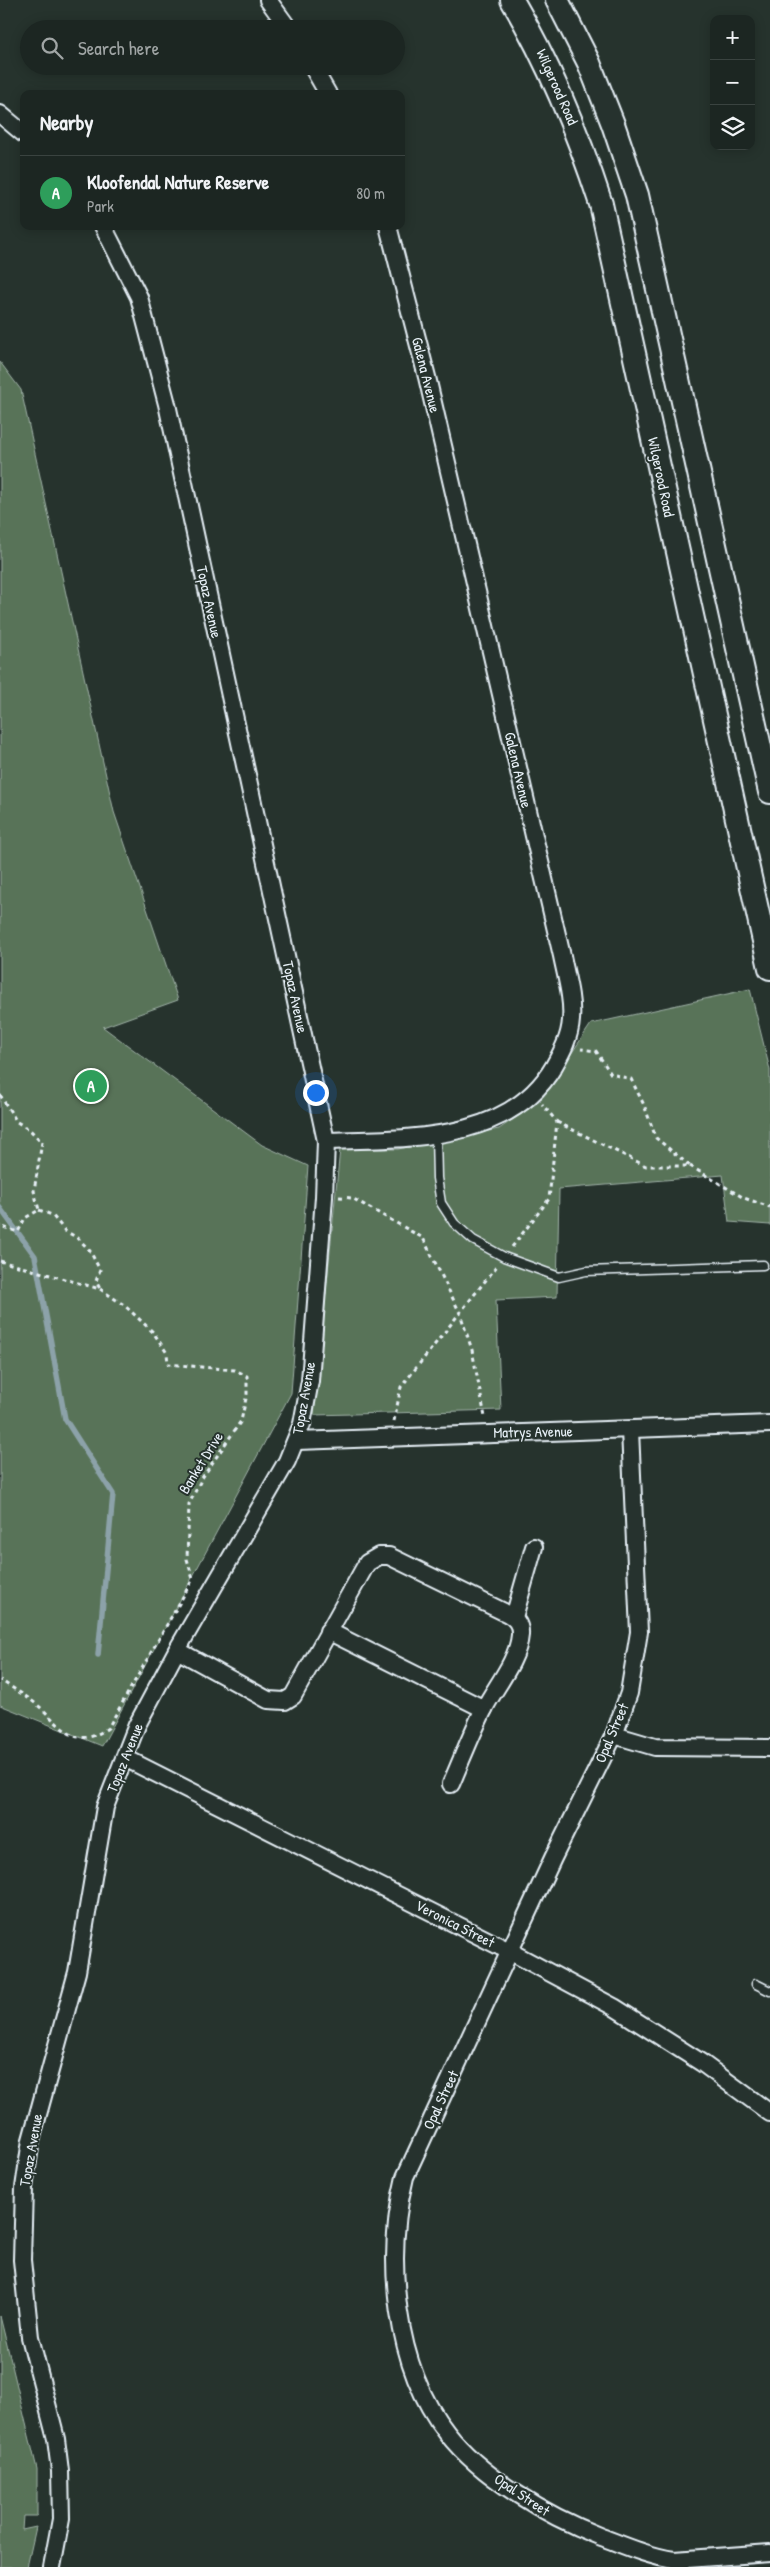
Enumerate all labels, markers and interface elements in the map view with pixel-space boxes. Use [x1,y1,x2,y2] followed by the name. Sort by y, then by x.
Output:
[710,15,755,150] map controls
[710,15,755,60] button: +
[20,20,405,75] search box
[38,34,66,62] icon: search
[78,35,159,61] text: Search here
[531,46,584,128] street label: Wilgerood Road
[710,60,755,105] button: −
[710,105,755,150] button: layers
[40,108,93,137] text: Nearby
[87,169,269,195] text: Kloofendal Nature Reserve
[52,182,60,204] text: A
[356,182,385,204] text: 80 m
[87,195,114,217] text: Park
[407,335,446,415] street label: Galena Avenue
[643,435,680,519] street label: Wilgerood Road
[192,564,227,640] street label: Topaz Avenue
[500,730,537,810] street label: Galena Avenue
[278,959,313,1035] street label: Topaz Avenue
[75,1067,107,1105] pin: A
[303,1080,329,1106] your location
[287,1360,320,1436] street label: Topaz Avenue
[493,1420,573,1443] street label: Matrys Avenue
[173,1428,228,1498] street label: Banket Drive
[590,1699,634,1766] street label: Opal Street
[101,1720,148,1796] street label: Topaz Avenue
[412,1895,499,1953] street label: Veronica Street
[418,2066,464,2133] street label: Opal Street
[14,2112,47,2188] street label: Topaz Avenue
[490,2468,555,2521] street label: Opal Street

